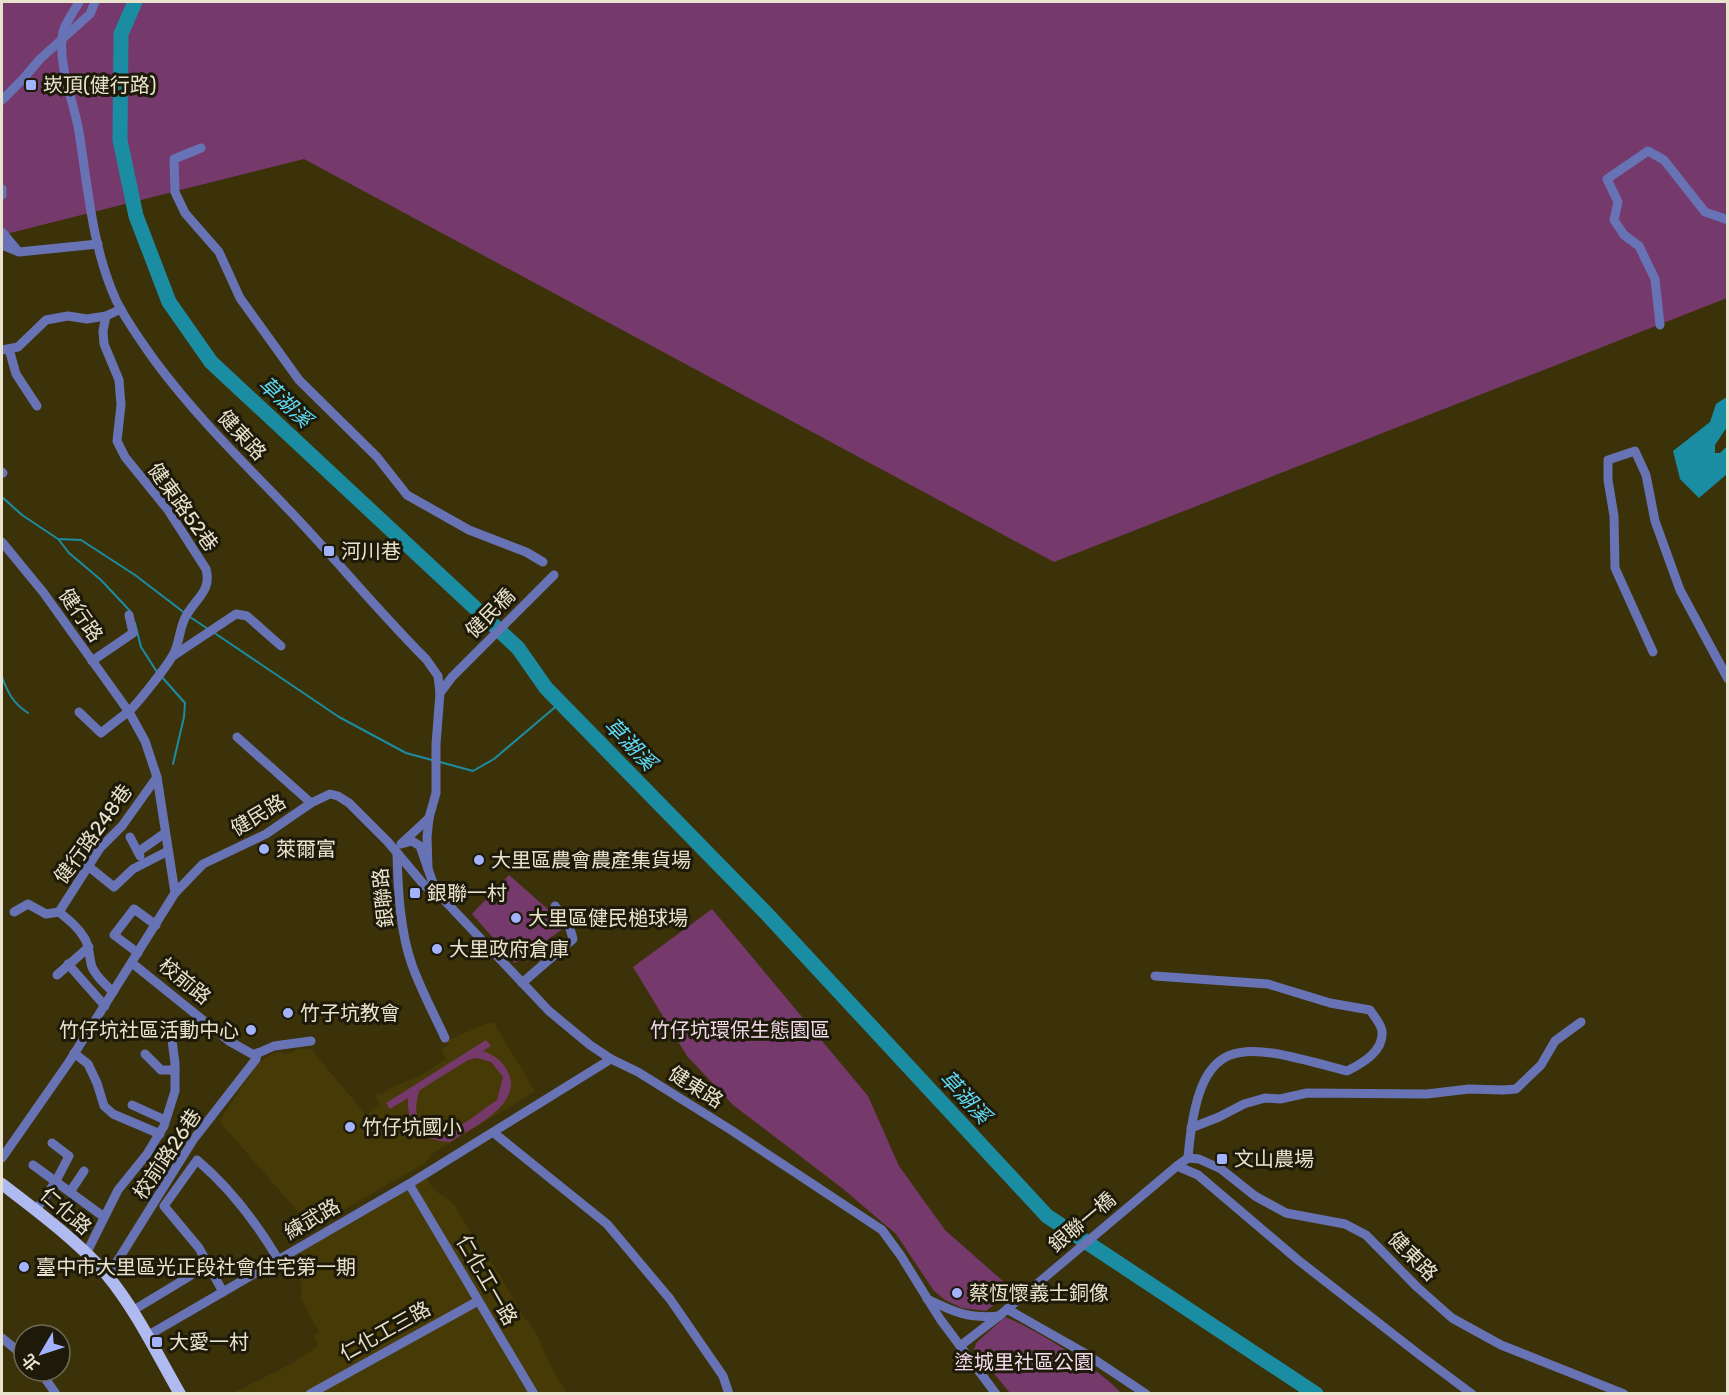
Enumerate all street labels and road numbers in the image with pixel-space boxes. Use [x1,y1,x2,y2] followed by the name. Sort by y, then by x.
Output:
[213,405,271,465] street label: 健東路
[143,458,223,556] street label: 健東路52巷
[460,583,520,643] street label: 健民橋
[54,584,108,646] street label: 健行路
[49,780,137,888] street label: 健行路248巷
[226,789,290,841] street label: 健民路
[368,867,398,929] street label: 銀聯路
[154,953,216,1009] street label: 校前路
[664,1061,728,1113] street label: 健東路
[128,1104,206,1204] street label: 校前路26巷
[35,1182,97,1240] street label: 仁化路
[1044,1187,1120,1257] street label: 銀聯一橋
[280,1194,344,1244] street label: 練武路
[1383,1226,1443,1286] street label: 健東路
[452,1231,522,1329] street label: 仁化工一路
[335,1296,435,1366] street label: 仁化工三路

